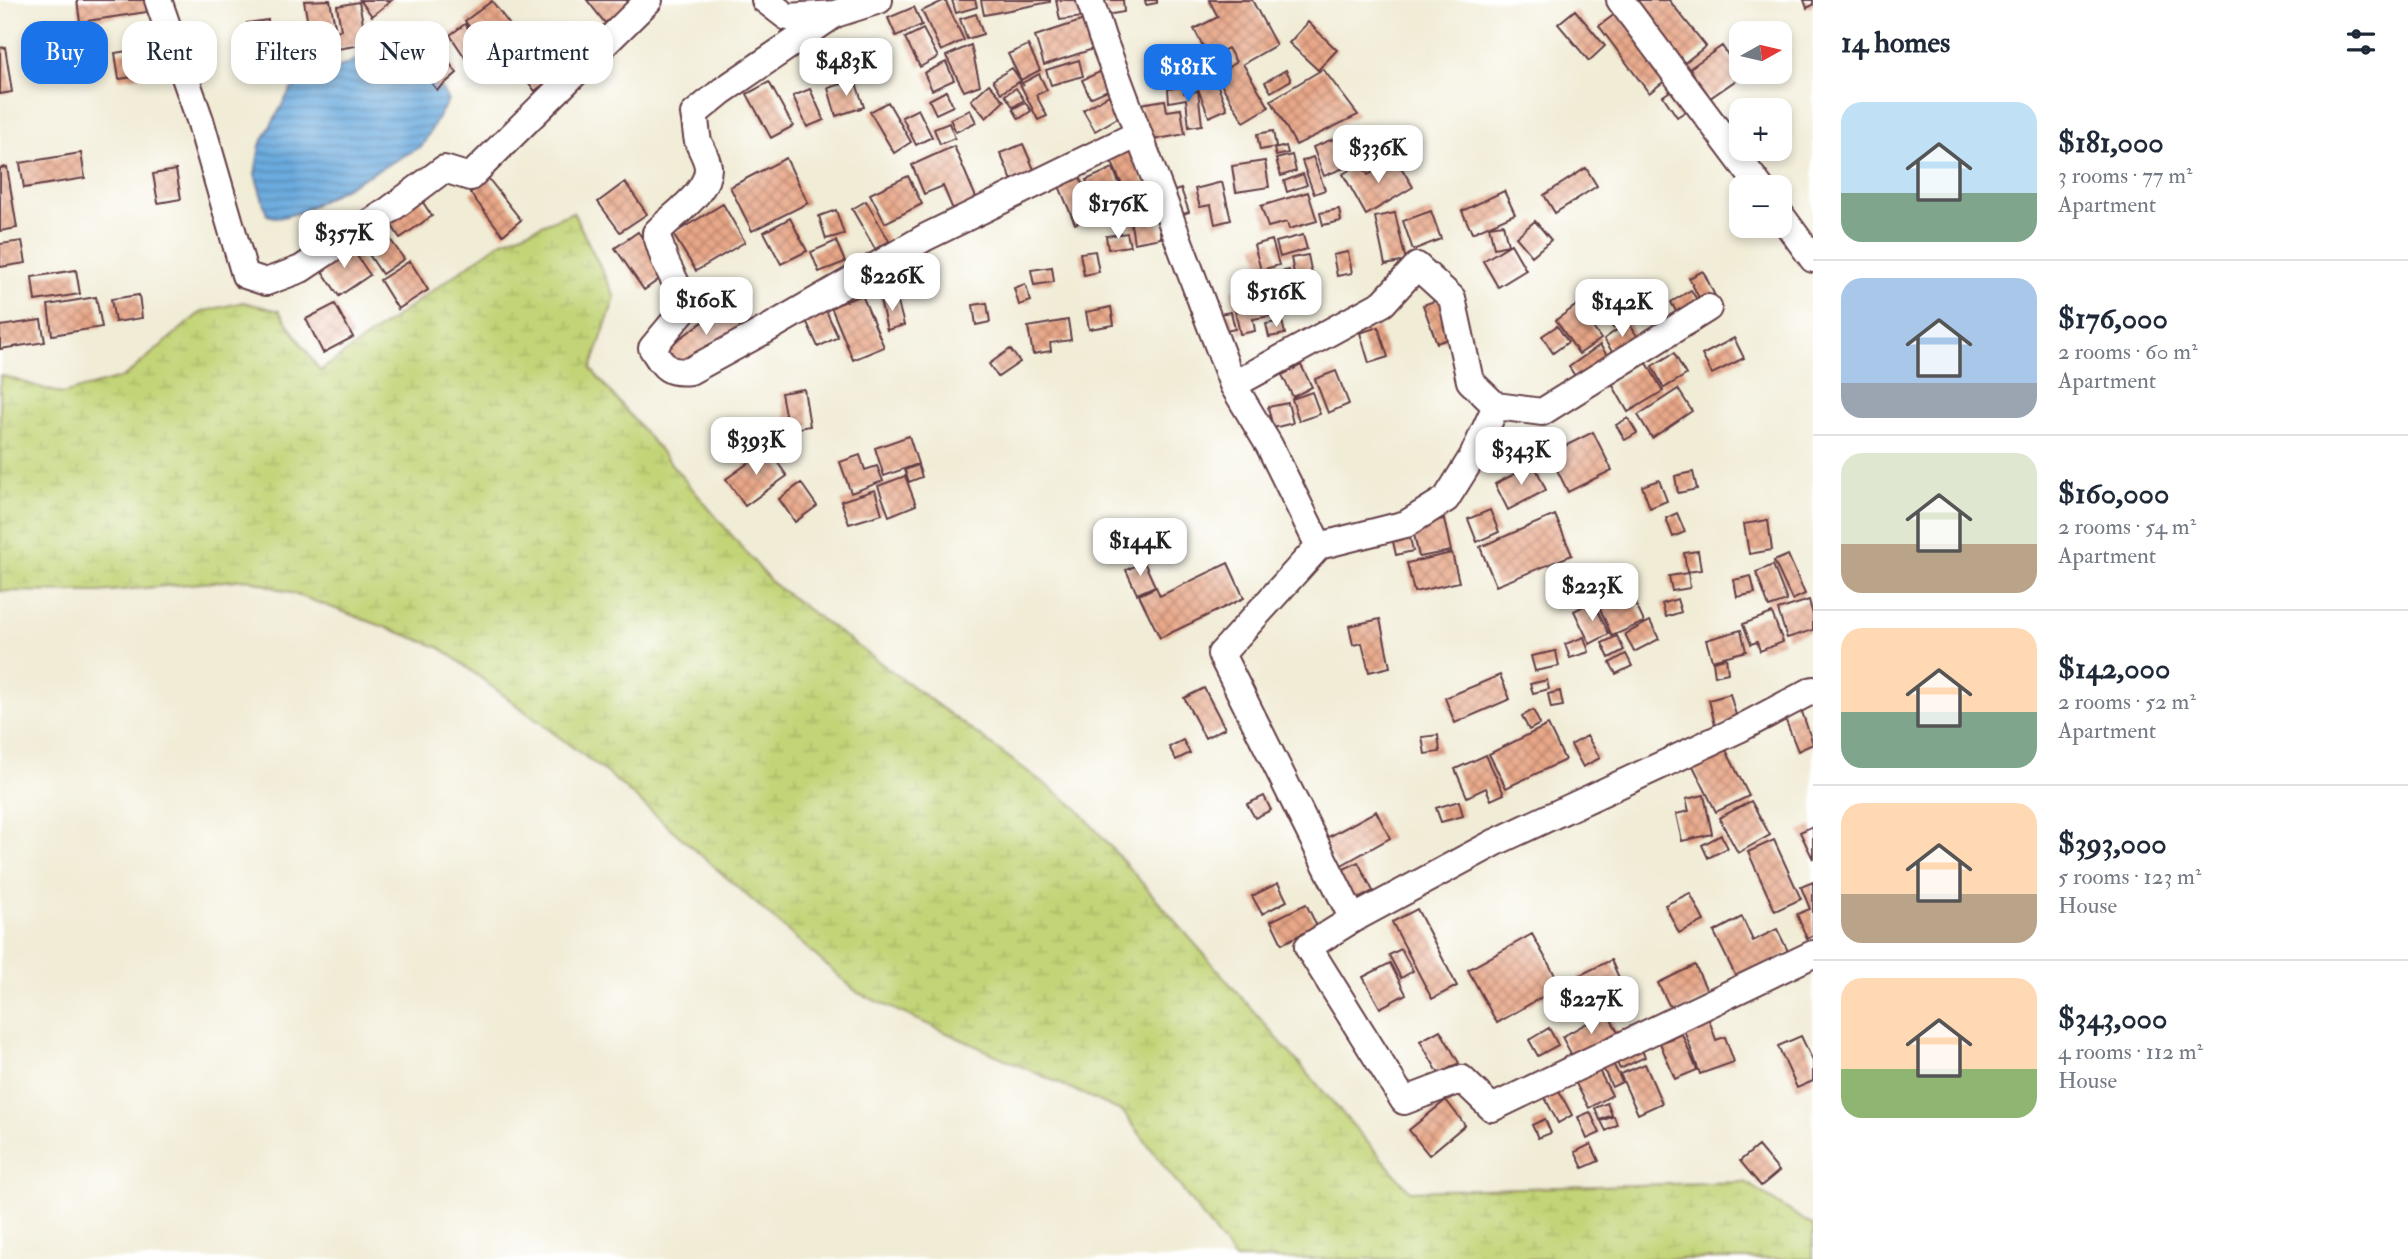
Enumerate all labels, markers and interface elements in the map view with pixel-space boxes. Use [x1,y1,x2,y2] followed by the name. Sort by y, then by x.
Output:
[21,21,108,84] chip: Buy
[122,21,217,84] chip: Rent
[231,21,341,84] chip: Filters
[355,21,449,84] chip: New
[463,21,613,84] chip: Apartment
[1729,21,1792,84] north arrow
[1729,21,1792,238] map controls
[2342,23,2380,61] icon: filters
[1841,24,1950,61] text: 14 homes
[797,38,895,98] pin: $483K
[1139,44,1237,104] pin: $181K
[815,46,877,75] text: $483K
[1160,52,1216,81] text: $181K
[1729,98,1792,161] button: +
[2058,124,2164,161] text: $181,000
[1329,125,1427,185] pin: $336K
[1897,130,1981,214] icon: home
[1349,133,1407,162] text: $336K
[2058,161,2193,190] text: 3 rooms · 77 m²
[1729,175,1792,238] button: −
[1069,182,1167,241] pin: $176K
[1088,189,1148,218] text: $176K
[2058,190,2156,219] text: Apartment
[295,210,393,270] pin: $357K
[315,218,373,247] text: $357K
[843,254,941,313] pin: $226K
[860,261,924,290] text: $226K
[1227,270,1325,329] pin: $516K
[1247,277,1305,306] text: $516K
[657,278,755,337] pin: $160K
[1573,280,1671,339] pin: $142K
[676,285,736,314] text: $160K
[1591,287,1653,316] text: $142K
[2058,300,2168,337] text: $176,000
[1897,306,1981,390] icon: home
[2058,337,2198,366] text: 2 rooms · 60 m²
[2058,366,2156,395] text: Apartment
[707,418,805,477] pin: $393K
[727,425,785,454] text: $393K
[1472,428,1570,487] pin: $343K
[1491,435,1551,464] text: $343K
[2058,475,2169,512] text: $160,000
[1897,481,1981,565] icon: home
[2058,512,2196,541] text: 2 rooms · 54 m²
[1091,518,1189,578] pin: $144K
[1109,526,1171,555] text: $144K
[2058,541,2156,570] text: Apartment
[1543,564,1641,623] pin: $223K
[1561,571,1623,600] text: $223K
[2058,650,2170,687] text: $142,000
[1897,656,1981,740] icon: home
[2058,687,2196,716] text: 2 rooms · 52 m²
[2058,716,2156,745] text: Apartment
[2058,825,2167,862] text: $393,000
[1897,831,1981,915] icon: home
[2058,862,2201,891] text: 5 rooms · 123 m²
[2058,891,2117,920] text: House
[1542,976,1640,1036] pin: $227K
[1560,984,1622,1013] text: $227K
[2058,1000,2167,1037] text: $343,000
[1897,1006,1981,1090] icon: home
[2058,1037,2203,1066] text: 4 rooms · 112 m²
[2058,1066,2117,1095] text: House

